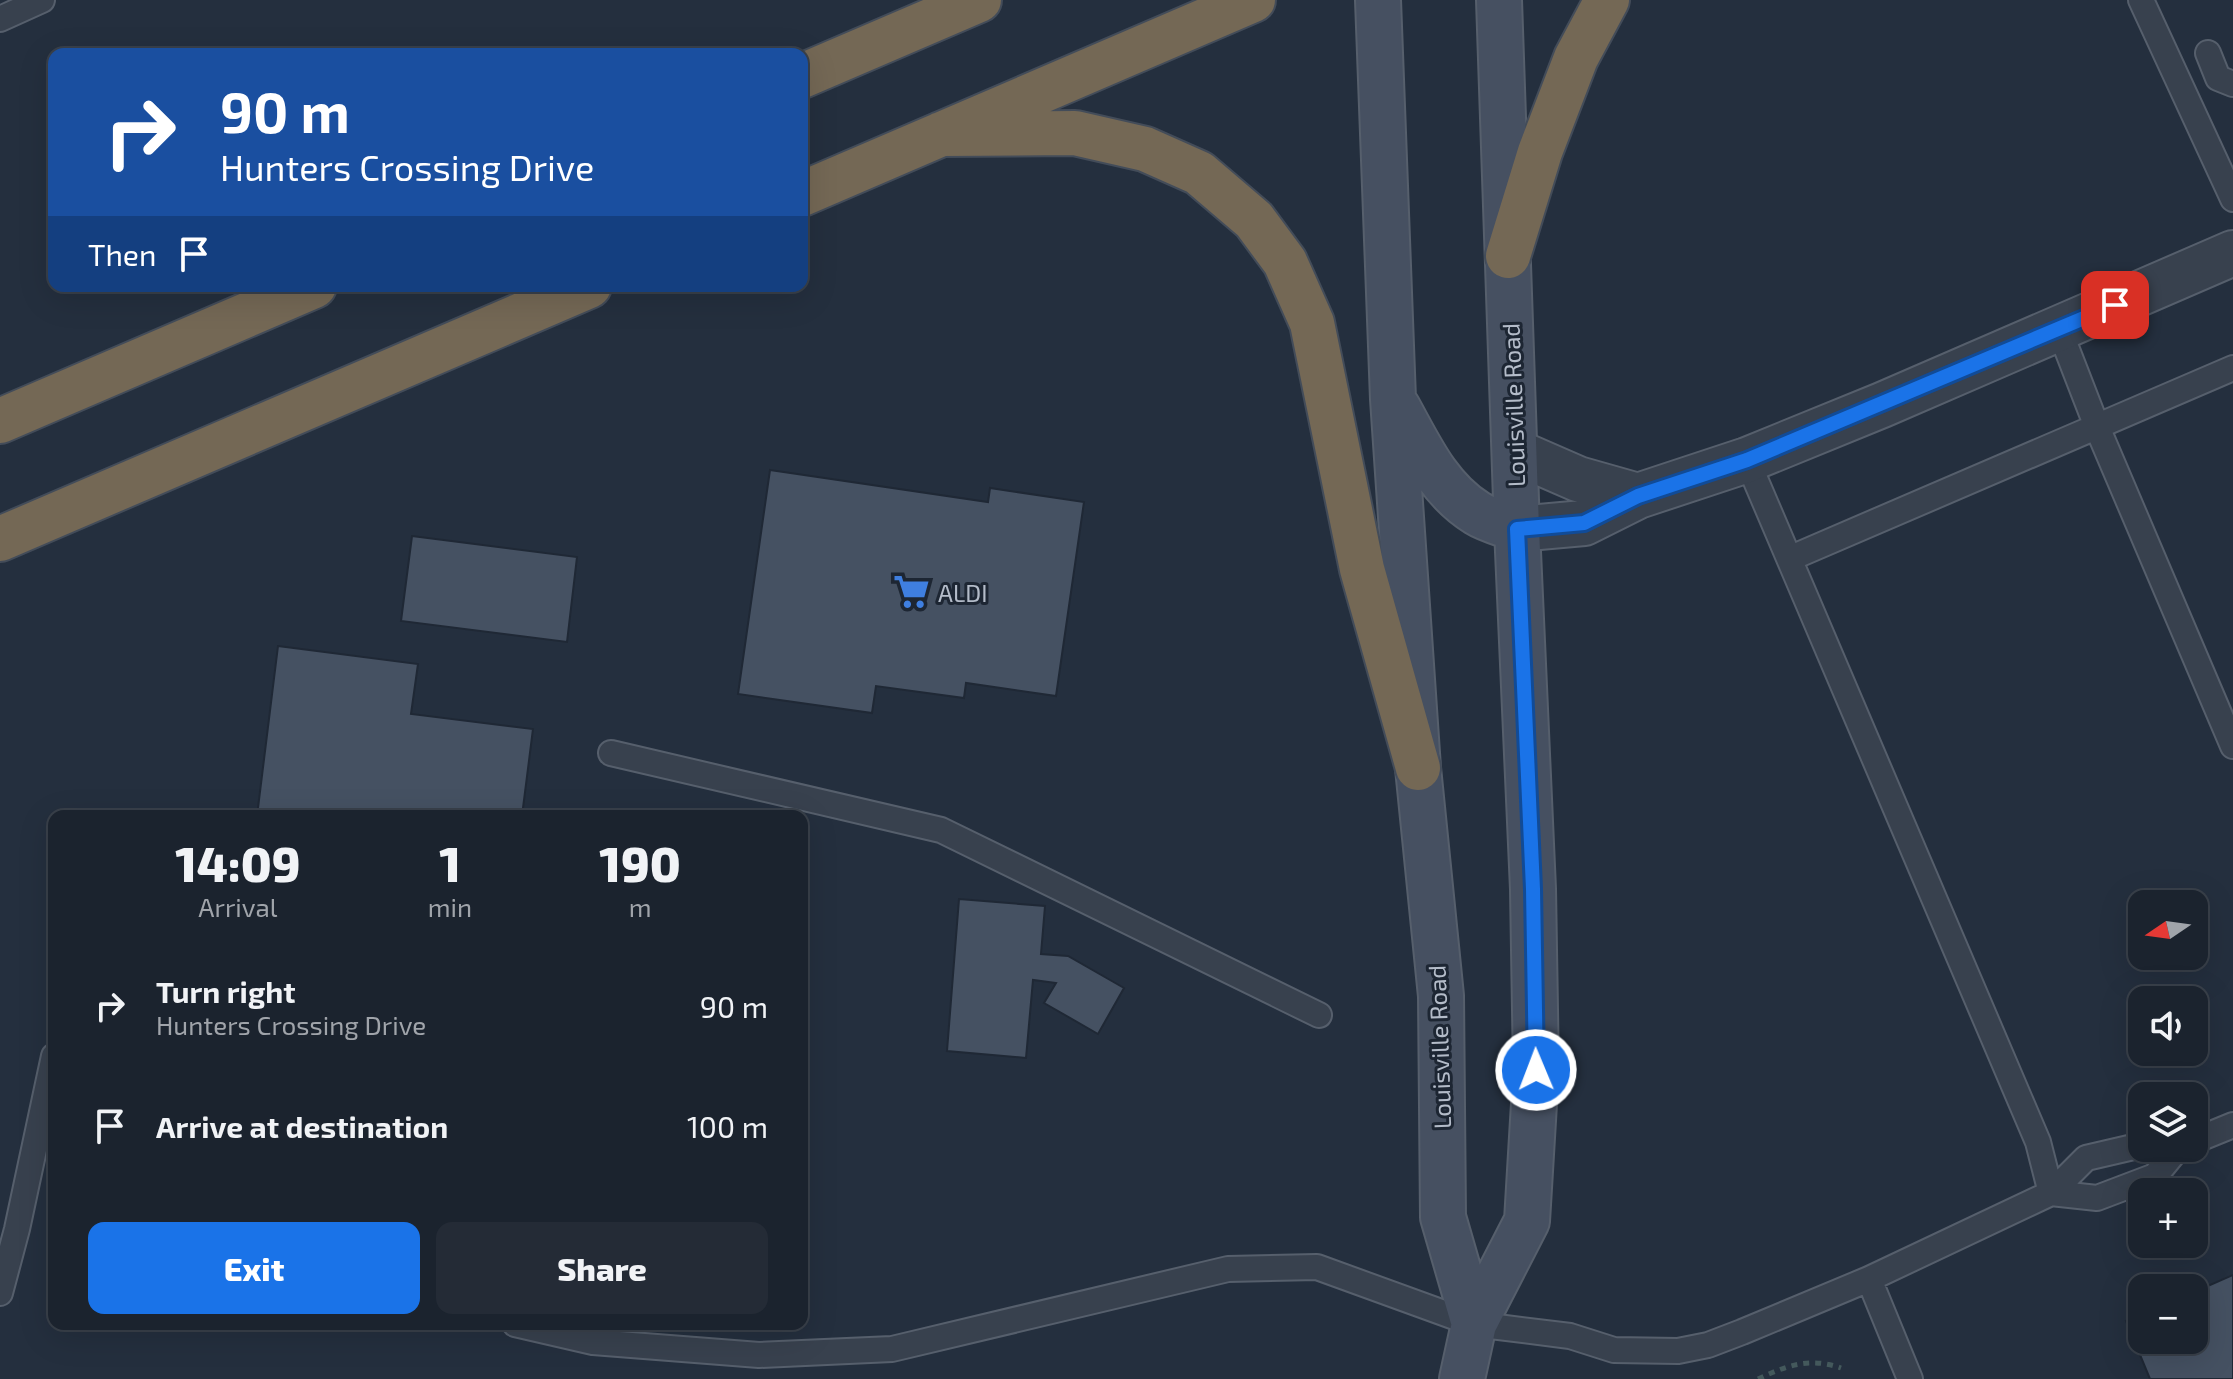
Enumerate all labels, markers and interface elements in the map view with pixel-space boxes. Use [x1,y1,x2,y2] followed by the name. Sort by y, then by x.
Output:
[220,77,350,144] text: 90 m
[88,80,192,184] icon: right
[220,145,594,188] text: Hunters Crossing Drive
[172,232,216,276] icon: arrive
[88,236,156,272] text: Then
[2081,271,2149,339] pin
[2093,283,2137,327] icon: arrive
[1496,322,1530,488] street label: Louisville Road
[893,573,931,611] supermarket icon: ALDI
[938,578,988,607] place label: ALDI
[175,834,301,892] text: 14:09
[439,834,461,892] text: 1
[599,834,681,892] text: 190
[2128,890,2208,970] north arrow
[2128,890,2208,1354] map controls
[198,891,277,922] text: Arrival
[428,891,472,922] text: min
[629,891,651,922] text: m
[1422,964,1456,1130] street label: Louisville Road
[156,973,296,1009] text: Turn right
[88,984,132,1028] icon: right
[2128,986,2208,1066] button: sound
[700,988,768,1024] text: 90 m
[156,1009,426,1040] text: Hunters Crossing Drive
[1494,1028,1578,1112] position arrow
[2128,1082,2208,1162] button: layers
[88,1104,132,1148] icon: arrive
[156,1108,448,1144] text: Arrive at destination
[687,1108,768,1144] text: 100 m
[2128,1178,2208,1258] button: +
[88,1222,420,1314] button: Exit
[436,1222,768,1314] button: Share
[2128,1274,2208,1354] button: −

